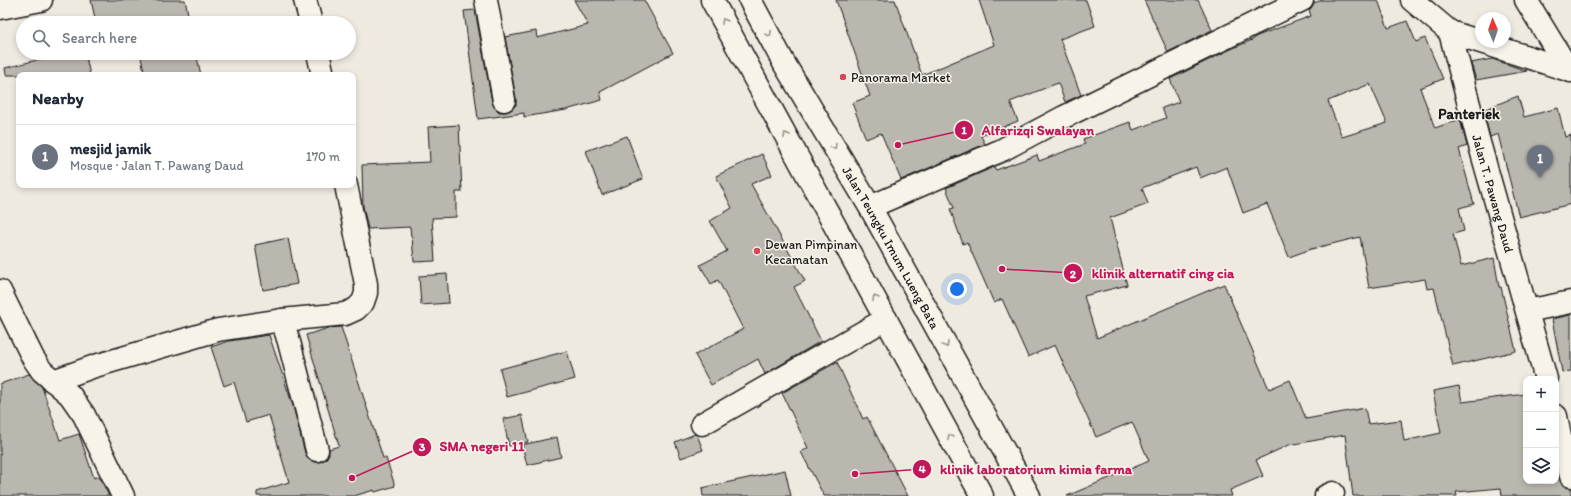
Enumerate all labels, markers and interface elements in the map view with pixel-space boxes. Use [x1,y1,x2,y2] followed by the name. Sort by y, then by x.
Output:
[1475,12,1511,48] north arrow
[16,16,356,60] search box
[721,18,728,25] one-way arrow
[30,27,52,49] icon: search
[62,29,137,47] text: Search here
[764,30,772,37] one-way arrow
[851,70,951,85] place label: Panorama Market
[838,72,848,82] marker: Panorama Market
[32,88,84,108] text: Nearby
[1438,105,1500,123] district label: Panteriek
[954,117,1102,143] callout: Alfarizqi Swalayan
[981,122,1094,139] text: Alfarizqi Swalayan
[961,123,967,137] text: 1
[783,132,790,139] one-way arrow
[1470,133,1517,254] street label: Jalan T. Pawang Daud
[70,140,151,158] text: mesjid jamik
[830,143,837,150] one-way arrow
[1527,145,1553,178] pin: 1
[42,149,48,164] text: 1
[306,149,340,164] text: 170 m
[70,158,244,173] text: Mosque · Jalan T. Pawang Daud
[840,163,943,332] street label: Jalan Teungku Imum Lueng Bata
[765,237,858,267] place label: Dewan Pimpinan Kecamatan
[752,246,762,256] marker: Dewan Pimpinan Kecamatan
[1063,260,1242,286] callout: klinik alternatif cing cia
[1092,265,1235,282] text: klinik alternatif cing cia
[1070,267,1077,281] text: 2
[947,279,967,299] your location
[872,295,880,302] one-way arrow
[942,341,949,348] one-way arrow
[1523,376,1559,484] map controls
[1523,376,1559,412] button: +
[1523,412,1559,448] button: −
[412,434,533,460] callout: SMA negeri 11
[948,434,955,441] one-way arrow
[440,438,525,455] text: SMA negeri 11
[419,440,426,454] text: 3
[1523,448,1559,484] button: layers
[912,456,1139,482] callout: klinik laboratorium kimia farma
[940,461,1133,478] text: klinik laboratorium kimia farma
[918,462,926,476] text: 4

